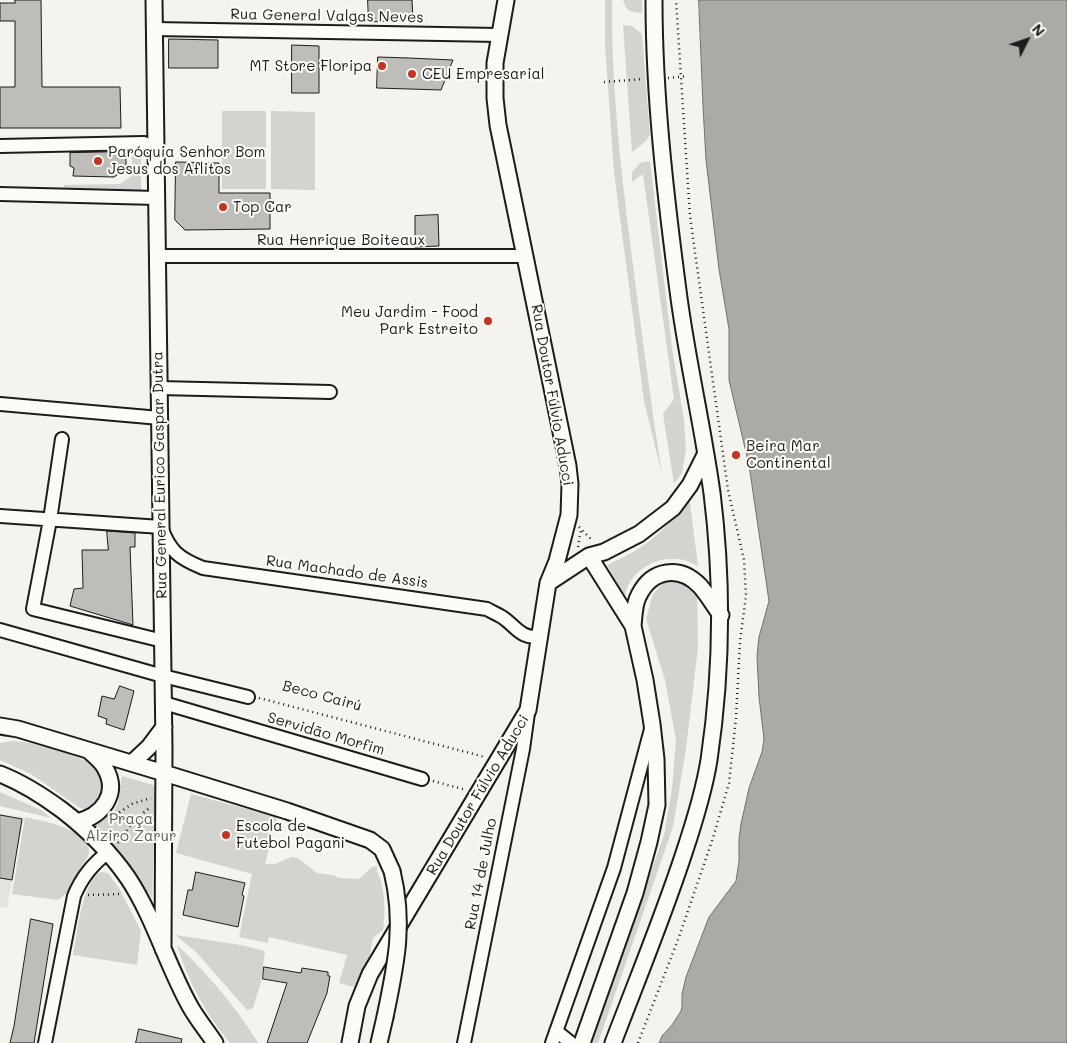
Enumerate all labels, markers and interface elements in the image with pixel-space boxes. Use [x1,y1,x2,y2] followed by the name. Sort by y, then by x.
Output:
[230,5,424,27] street label: Rua General Valgas Neves
[1002,15,1052,65] north arrow
[1028,20,1049,40] text: N
[250,57,372,75] place label: MT Store Floripa
[376,60,388,72] marker: MT Store Floripa
[422,65,545,83] place label: CEU Empresarial
[406,68,418,80] marker: CEU Empresarial
[108,143,265,178] place label: Paróquia Senhor Bom Jesus dos Aflitos
[92,155,104,167] marker: Paróquia Senhor Bom Jesus dos Aflitos
[233,198,292,216] place label: Top Car
[217,201,229,213] marker: Top Car
[257,231,425,249] street label: Rua Henrique Boiteaux
[341,303,478,338] place label: Meu Jardim - Food Park Estreito
[527,303,577,487] street label: Rua Doutor Fúlvio Aducci
[482,315,494,327] marker: Meu Jardim - Food Park Estreito
[149,351,171,599] street label: Rua General Eurico Gaspar Dutra
[746,437,831,472] place label: Beira Mar Continental
[730,449,742,461] marker: Beira Mar Continental
[265,552,429,592] street label: Rua Machado de Assis
[280,677,364,715] street label: Beco Cairú
[265,709,387,759] street label: Servidão Morfim
[423,711,533,879] street label: Rua Doutor Fúlvio Aducci
[85,810,177,845] park label: Praça Alziro Zarur
[236,817,345,852] place label: Escola de Futebol Pagani
[461,817,501,931] street label: Rua 14 de Julho
[220,829,232,841] marker: Escola de Futebol Pagani

